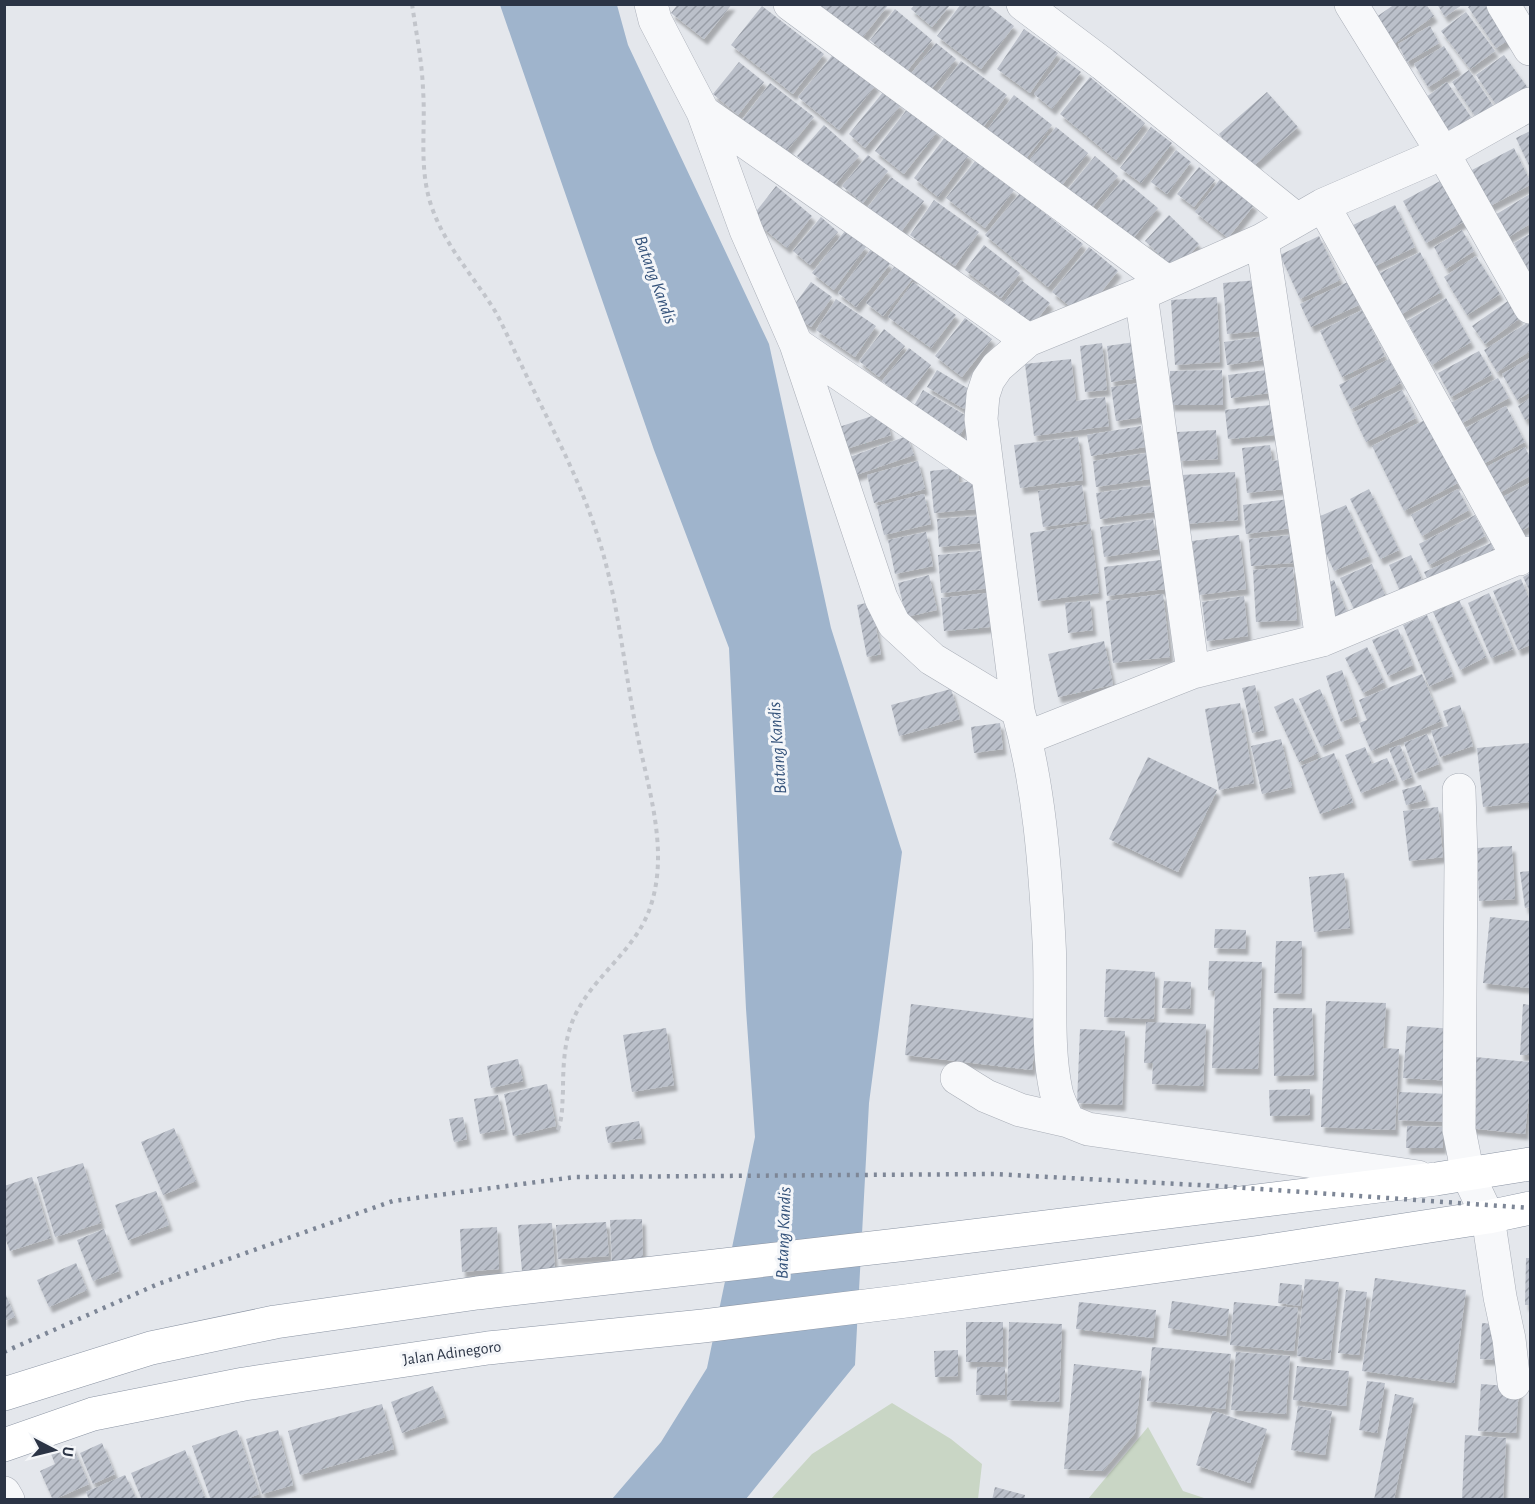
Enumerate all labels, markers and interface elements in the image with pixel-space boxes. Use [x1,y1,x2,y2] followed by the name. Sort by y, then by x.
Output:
[631,234,679,327] water label: Batang Kandis
[766,701,790,795] water label: Batang Kandis
[773,1186,795,1279] water label: Batang Kandis
[402,1338,502,1368] street label: Jalan Adinegoro
[24,1420,84,1480] north arrow
[59,1446,76,1458] text: U

